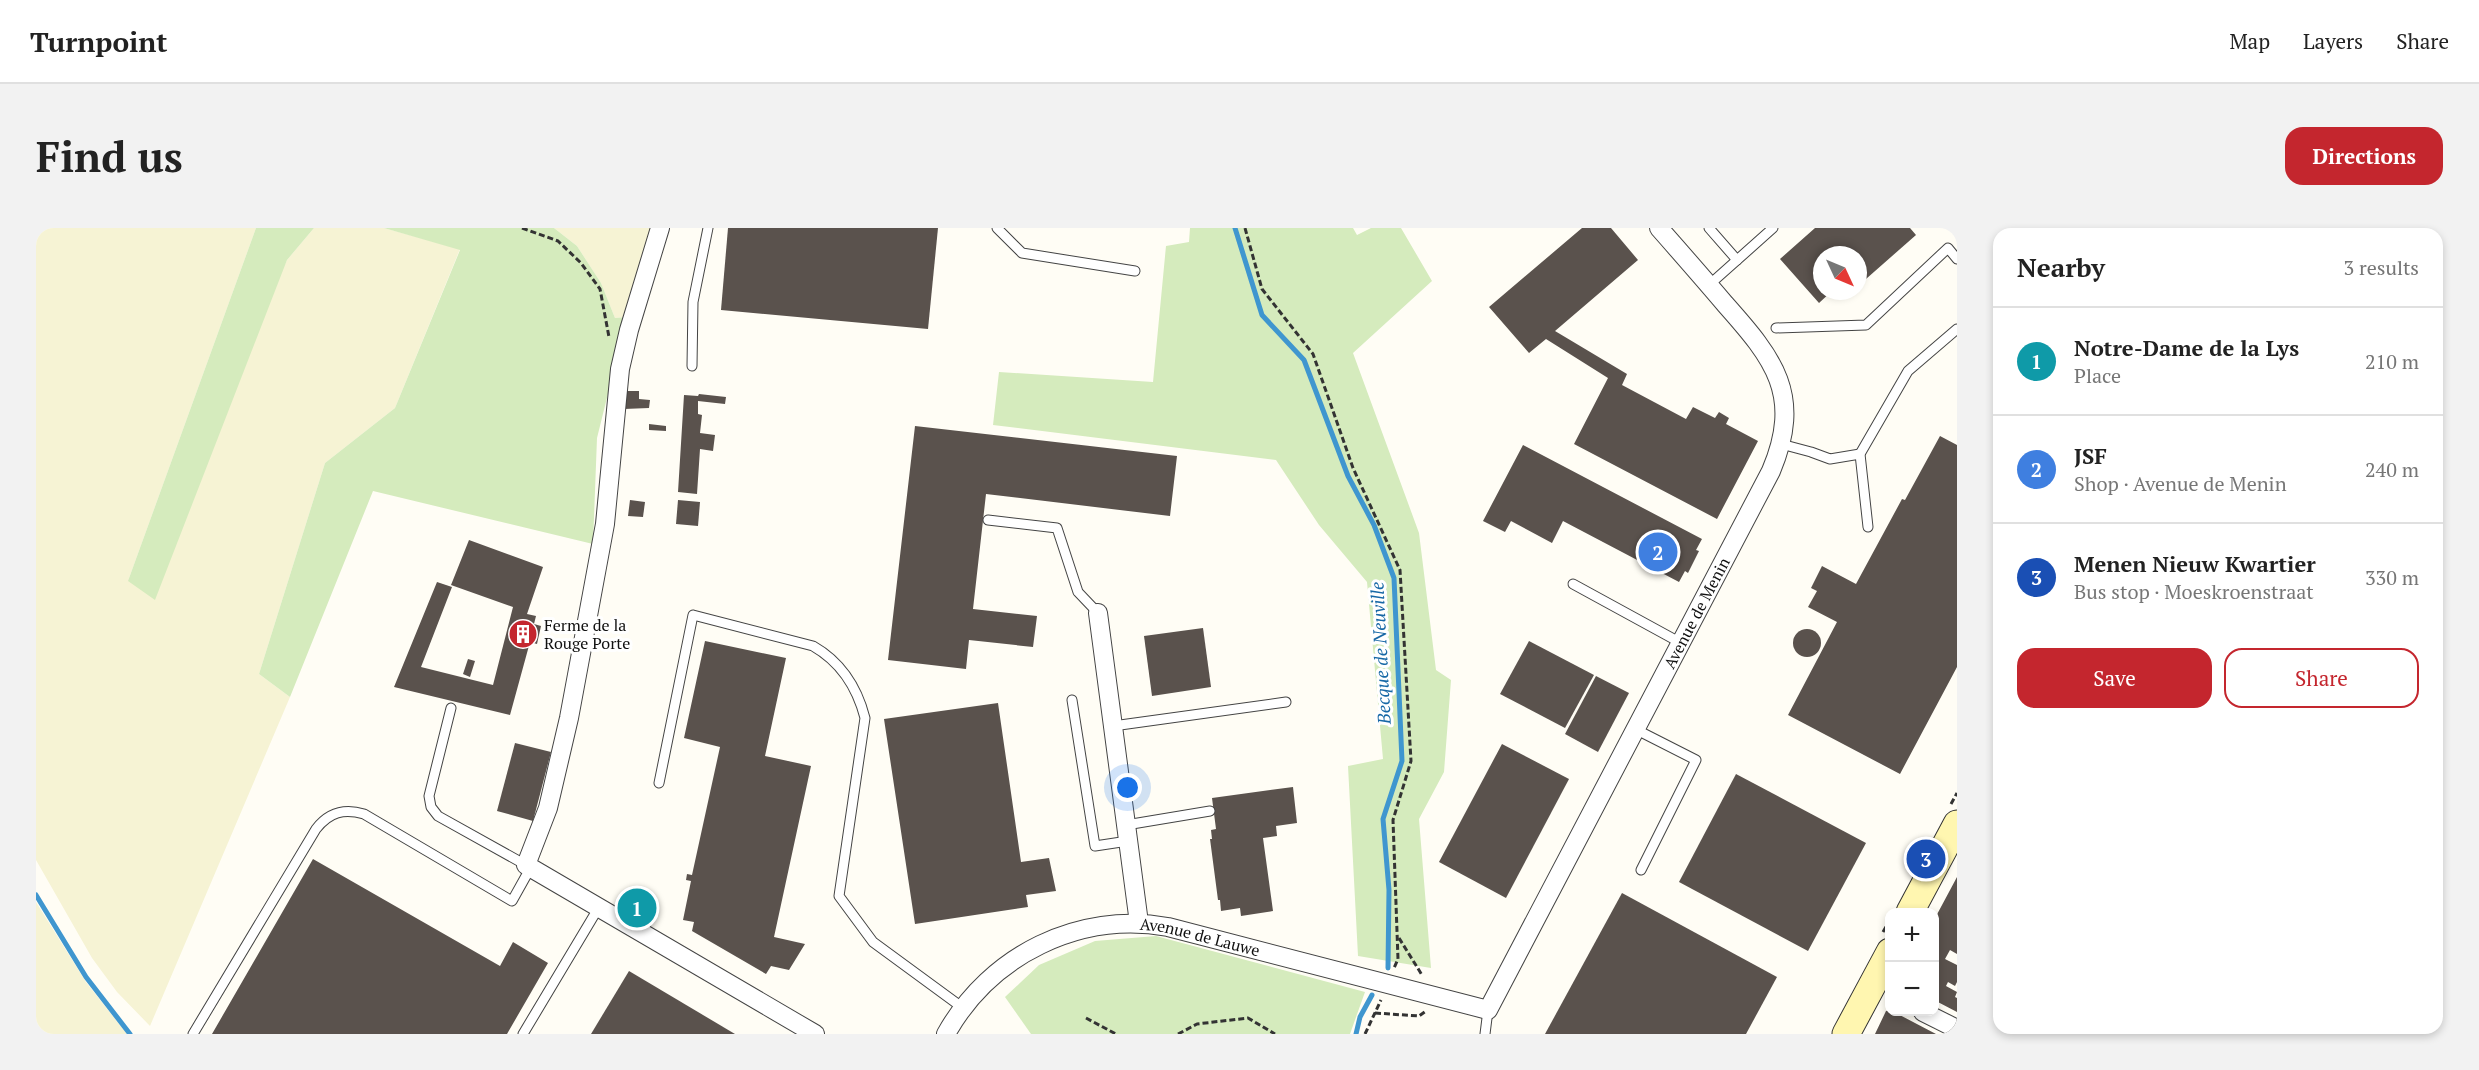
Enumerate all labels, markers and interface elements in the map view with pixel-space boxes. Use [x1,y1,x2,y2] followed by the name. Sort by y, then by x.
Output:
[30,23,168,60] text: Turnpoint
[2229,27,2270,55] text: Map
[2303,27,2363,55] text: Layers
[2396,27,2449,55] text: Share
[2285,127,2443,185] button: Directions
[36,128,183,184] text: Find us
[1813,246,1867,300] north arrow
[2017,250,2105,284] text: Nearby
[2344,254,2419,281] text: 3 results
[2074,333,2299,362] text: Notre-Dame de la Lys
[2031,348,2042,375] text: 1
[2365,348,2419,375] text: 210 m
[2074,362,2121,389] text: Place
[2074,441,2107,470] text: JSF
[2031,456,2042,483] text: 2
[2365,456,2419,483] text: 240 m
[2074,470,2287,497] text: Shop · Avenue de Menin
[1638,530,1678,574] pin: 2
[2074,549,2316,578] text: Menen Nieuw Kwartier
[1658,553,1735,672] street label: Avenue de Menin
[2031,564,2042,591] text: 3
[2365,564,2419,591] text: 330 m
[2074,578,2314,605] text: Bus stop · Moeskroenstraat
[1364,581,1396,726] water label: Becque de Neuville
[544,614,630,654] place label: Ferme de la Rouge Porte
[507,618,539,650] building icon: Ferme de la Rouge Porte
[2017,648,2212,708] button: Save
[2224,648,2419,708] button: Share
[1113,773,1142,802] your location
[1906,836,1946,882] pin: 3
[618,886,656,930] pin: 1
[1885,908,1939,1016] map controls
[1885,908,1939,962] button: +
[1139,913,1262,961] street label: Avenue de Lauwe
[1885,962,1939,1016] button: −

